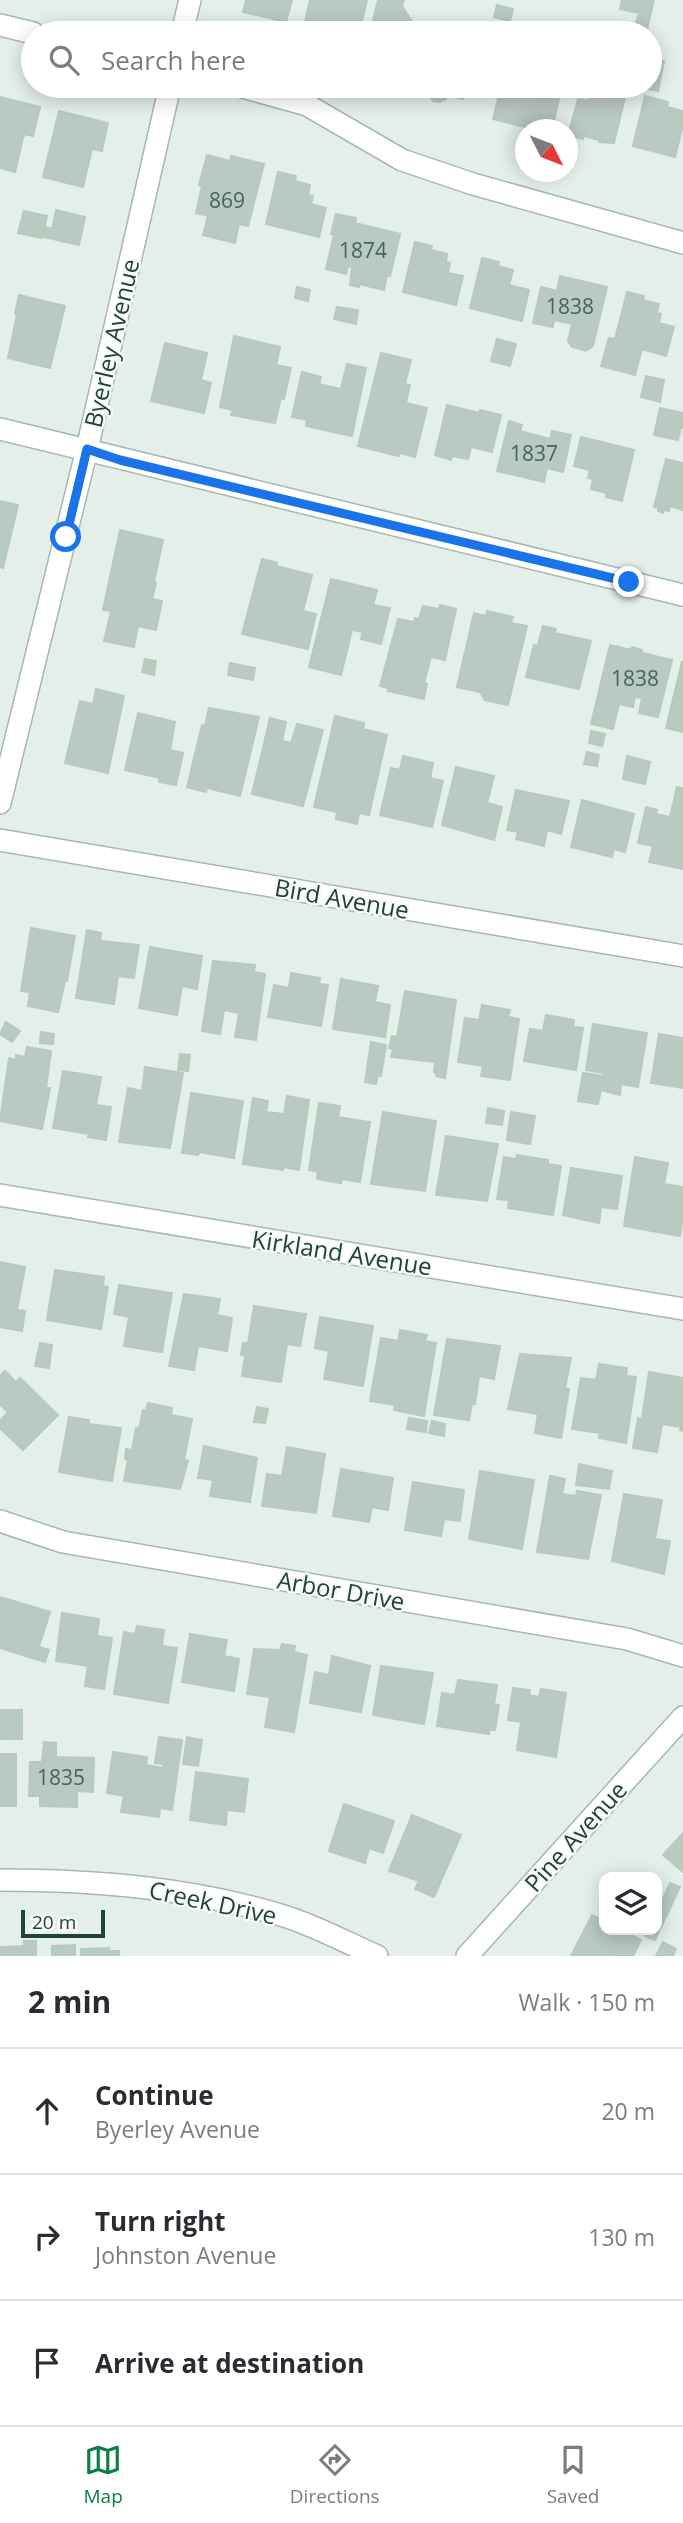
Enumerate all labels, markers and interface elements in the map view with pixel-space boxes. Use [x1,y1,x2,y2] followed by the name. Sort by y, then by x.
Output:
[21,21,662,98] search box
[45,41,83,79] icon: search
[101,42,246,78] text: Search here
[515,119,578,182] north arrow
[209,186,245,214] house number: 869
[339,236,387,264] house number: 1874
[76,255,146,431] street label: Byerley Avenue
[546,292,594,320] house number: 1838
[510,439,558,467] house number: 1837
[50,521,81,552] route start
[613,566,644,597] route end
[611,664,659,692] house number: 1838
[272,870,412,926] street label: Bird Avenue
[250,1221,434,1283] street label: Kirkland Avenue
[275,1563,407,1617] street label: Arbor Drive
[37,1763,85,1791] house number: 1835
[516,1774,634,1898] street label: Pine Avenue
[146,1872,280,1932] street label: Creek Drive
[599,1872,662,1935] map controls
[599,1872,662,1935] button: layers
[21,1907,105,1939] scale bar
[32,1909,76,1935] text: 20 m
[28,1981,111,2022] text: 2 min
[518,1986,655,2018] text: Walk · 150 m
[95,2077,214,2113] text: Continue
[28,2092,66,2130] icon: ahead
[601,2095,655,2127] text: 20 m
[95,2113,260,2145] text: Byerley Avenue
[95,2203,226,2239] text: Turn right
[28,2218,66,2256] icon: right
[588,2221,655,2253] text: 130 m
[95,2239,276,2271] text: Johnston Avenue
[28,2344,66,2382] icon: arrive
[95,2345,364,2381] text: Arrive at destination
[84,2441,123,2509] tab: Map
[290,2441,380,2509] tab: Directions
[547,2441,599,2509] tab: Saved

